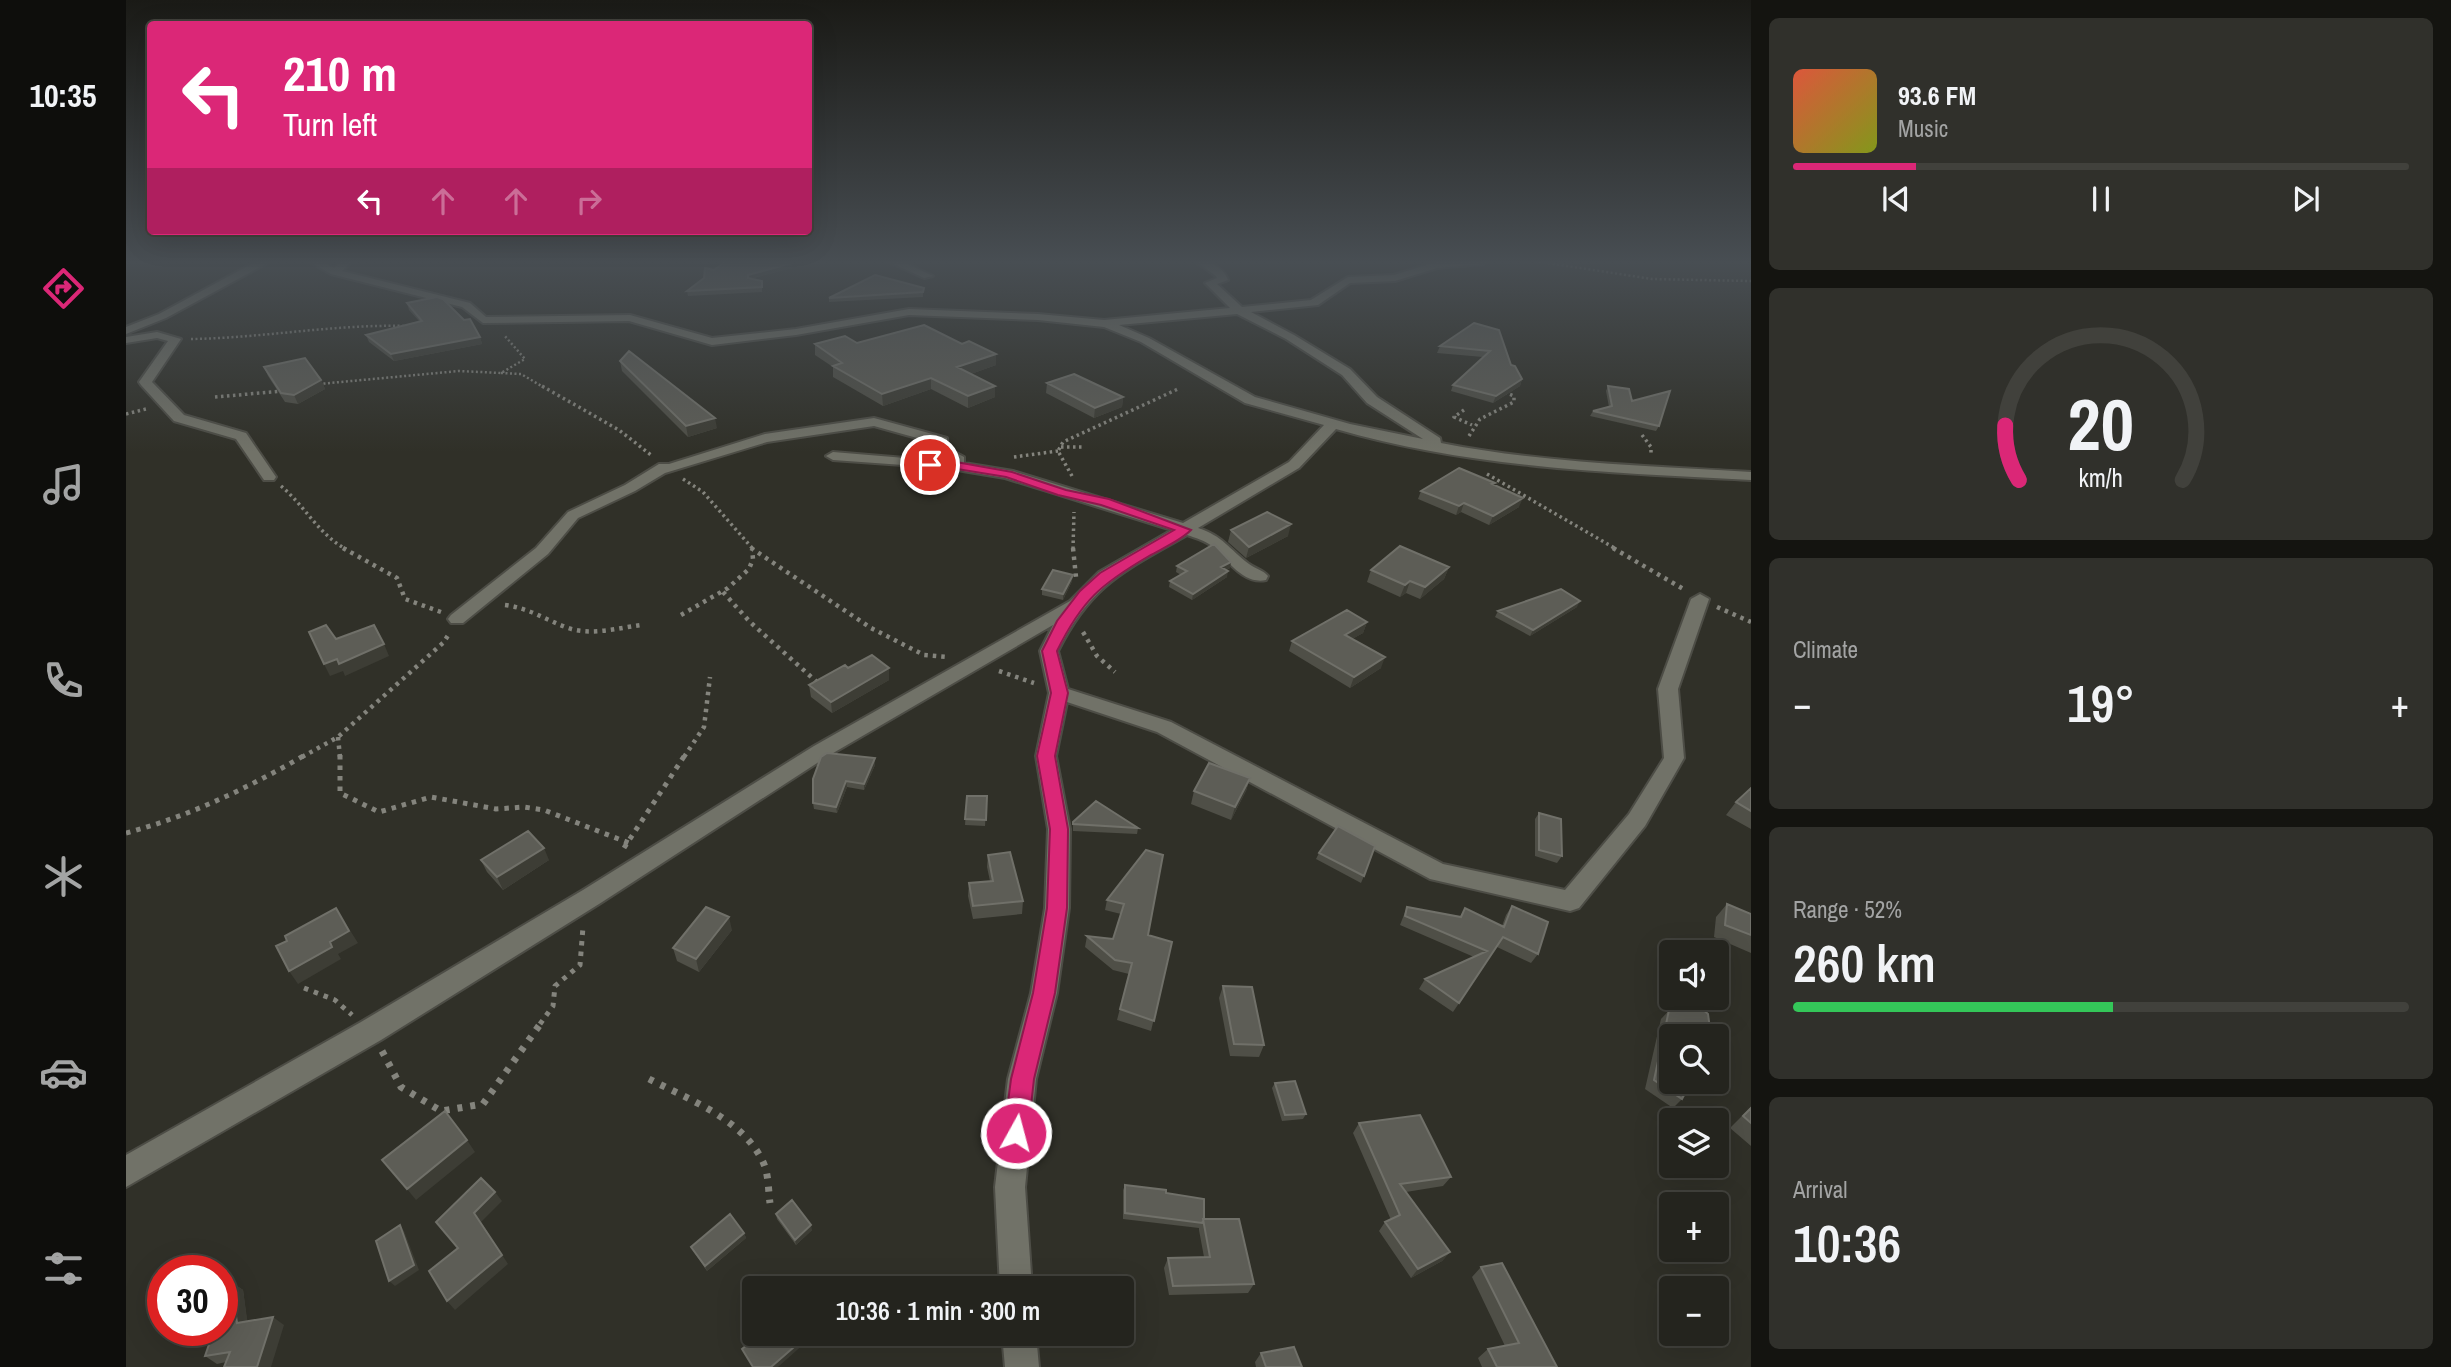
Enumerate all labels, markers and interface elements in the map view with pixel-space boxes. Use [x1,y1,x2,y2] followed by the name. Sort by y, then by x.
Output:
[283,40,397,106] text: 210 m
[168,49,259,140] icon: left
[29,74,97,117] text: 10:35
[1898,78,1976,113] text: 93.6 FM
[283,103,377,146] text: Turn left
[1898,113,1948,144] text: Music
[1877,180,1915,218] icon: previous
[2082,180,2120,218] icon: pause
[2287,180,2325,218] icon: next
[351,182,389,220] icon: left
[424,182,462,220] icon: ahead
[497,182,535,220] icon: ahead
[570,182,608,220] icon: right
[39,264,88,313] icon: directions
[2068,375,2134,473] text: 20
[900,435,960,495] pin
[911,446,949,484] icon: arrive
[39,460,88,509] icon: music
[2079,460,2123,494] text: km/h
[1793,634,1858,665] text: Climate
[39,656,88,705] icon: phone
[2067,668,2135,738] text: 19°
[1793,678,1811,729] text: −
[2391,678,2409,729] text: +
[39,852,88,901] icon: climate
[1793,894,1902,925] text: Range · 52%
[1793,928,1936,998] text: 260 km
[1659,940,1729,1346] map controls
[1659,940,1729,1010] button: sound
[1659,1024,1729,1094] button: search
[39,1048,88,1097] icon: car
[979,1096,1053,1170] position arrow
[1659,1108,1729,1178] button: layers
[1793,1174,1848,1205] text: Arrival
[1659,1192,1729,1262] button: +
[1793,1208,1901,1278] text: 10:36
[39,1244,88,1293] icon: filters
[147,1255,238,1346] speed limit sign: 30
[1659,1276,1729,1346] button: −
[836,1293,1040,1328] text: 10:36 · 1 min · 300 m

